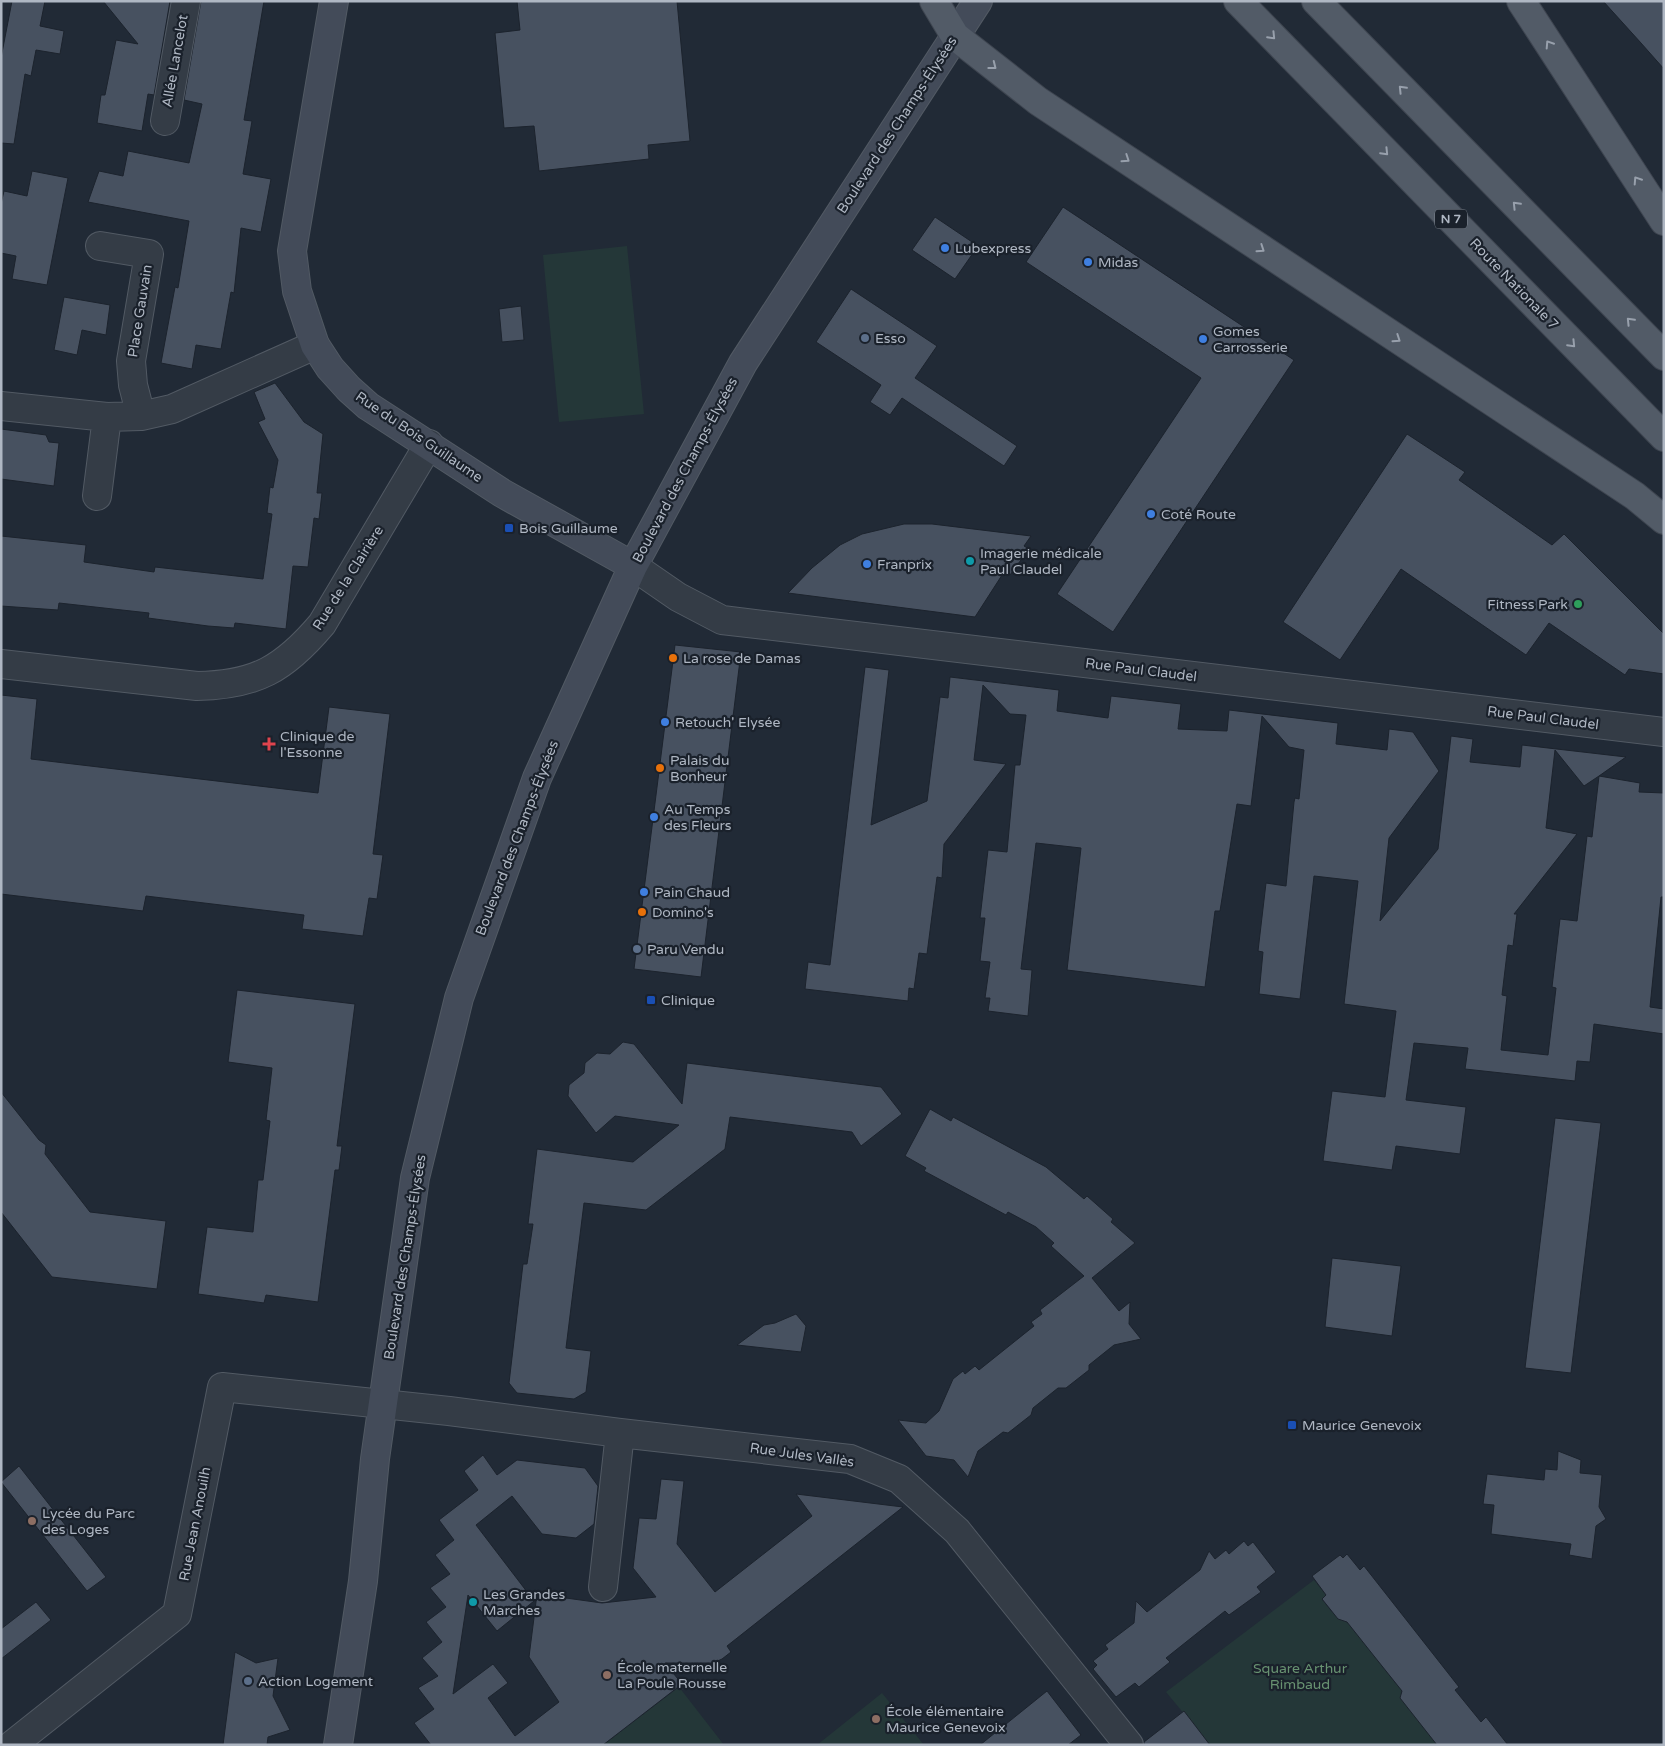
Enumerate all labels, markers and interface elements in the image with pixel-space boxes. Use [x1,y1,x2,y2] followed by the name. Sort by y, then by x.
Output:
[158,13,192,109] street label: Allée Lancelot
[1266,30,1275,39] one-way arrow
[833,33,961,217] street label: Boulevard des Champs-Élysées
[1545,40,1555,49] one-way arrow
[987,60,996,68] one-way arrow
[1399,86,1408,95] one-way arrow
[1380,147,1389,156] one-way arrow
[1120,153,1130,162] one-way arrow
[1634,176,1643,186] one-way arrow
[1513,202,1522,211] one-way arrow
[1435,210,1467,228] road number: N 7
[1466,235,1562,333] street label: Route Nationale 7
[955,240,1031,257] place label: Lubexpress
[939,242,951,254] marker: Lubexpress
[1256,243,1265,252] one-way arrow
[1098,254,1139,271] place label: Midas
[1082,256,1094,268] marker: Midas
[124,263,156,359] street label: Place Gauvain
[1627,318,1636,327] one-way arrow
[1213,323,1288,356] place label: Gomes Carrosserie
[875,330,906,347] place label: Esso
[859,332,871,344] marker: Esso
[1197,333,1209,345] marker: Gomes Carrosserie
[1391,333,1401,342] one-way arrow
[1566,338,1575,347] one-way arrow
[629,374,741,566] street label: Boulevard des Champs-Élysées
[352,388,486,486] street label: Rue du Bois Guillaume
[1161,506,1236,523] place label: Coté Route
[1145,508,1157,520] marker: Coté Route
[519,520,618,537] place label: Bois Guillaume
[503,522,515,534] marker: Bois Guillaume
[309,523,387,633] street label: Rue de la Clairière
[980,545,1102,578] place label: Imagerie médicale Paul Claudel
[964,555,976,567] marker: Imagerie médicale Paul Claudel
[877,556,932,573] place label: Franprix
[861,558,873,570] marker: Franprix
[1487,596,1568,613] place label: Fitness Park
[1572,598,1584,610] marker: Fitness Park
[683,650,801,667] place label: La rose de Damas
[667,652,679,664] marker: La rose de Damas
[1084,655,1198,685] street label: Rue Paul Claudel
[1486,703,1600,733] street label: Rue Paul Claudel
[675,714,780,731] place label: Retouch' Elysée
[659,716,671,728] marker: Retouch' Elysée
[280,728,354,761] place label: Clinique de l'Essonne
[262,737,276,751] marker: Clinique de l'Essonne
[472,738,562,938] street label: Boulevard des Champs-Élysées
[670,752,729,785] place label: Palais du Bonheur
[654,762,666,774] marker: Palais du Bonheur
[664,801,732,834] place label: Au Temps des Fleurs
[648,811,660,823] marker: Au Temps des Fleurs
[654,884,730,901] place label: Pain Chaud
[638,886,650,898] marker: Pain Chaud
[652,904,714,921] place label: Domino's
[636,906,648,918] marker: Domino's
[647,941,724,958] place label: Paru Vendu
[631,943,643,955] marker: Paru Vendu
[661,992,715,1009] place label: Clinique
[645,994,657,1006] marker: Clinique
[380,1153,430,1361] street label: Boulevard des Champs-Élysées
[1302,1417,1421,1434] place label: Maurice Genevoix
[1286,1419,1298,1431] marker: Maurice Genevoix
[749,1439,856,1471] street label: Rue Jules Vallès
[176,1465,214,1583] street label: Rue Jean Anouilh
[42,1505,135,1538] place label: Lycée du Parc des Loges
[26,1515,38,1527] marker: Lycée du Parc des Loges
[483,1586,565,1619] place label: Les Grandes Marches
[467,1596,479,1608] marker: Les Grandes Marches
[617,1659,727,1692] place label: École maternelle La Poule Rousse
[1253,1660,1348,1693] park label: Square Arthur Rimbaud
[601,1669,613,1681] marker: École maternelle La Poule Rousse
[258,1673,374,1690] place label: Action Logement
[242,1675,254,1687] marker: Action Logement
[886,1703,1005,1736] place label: École élémentaire Maurice Genevoix
[870,1713,882,1725] marker: École élémentaire Maurice Genevoix

